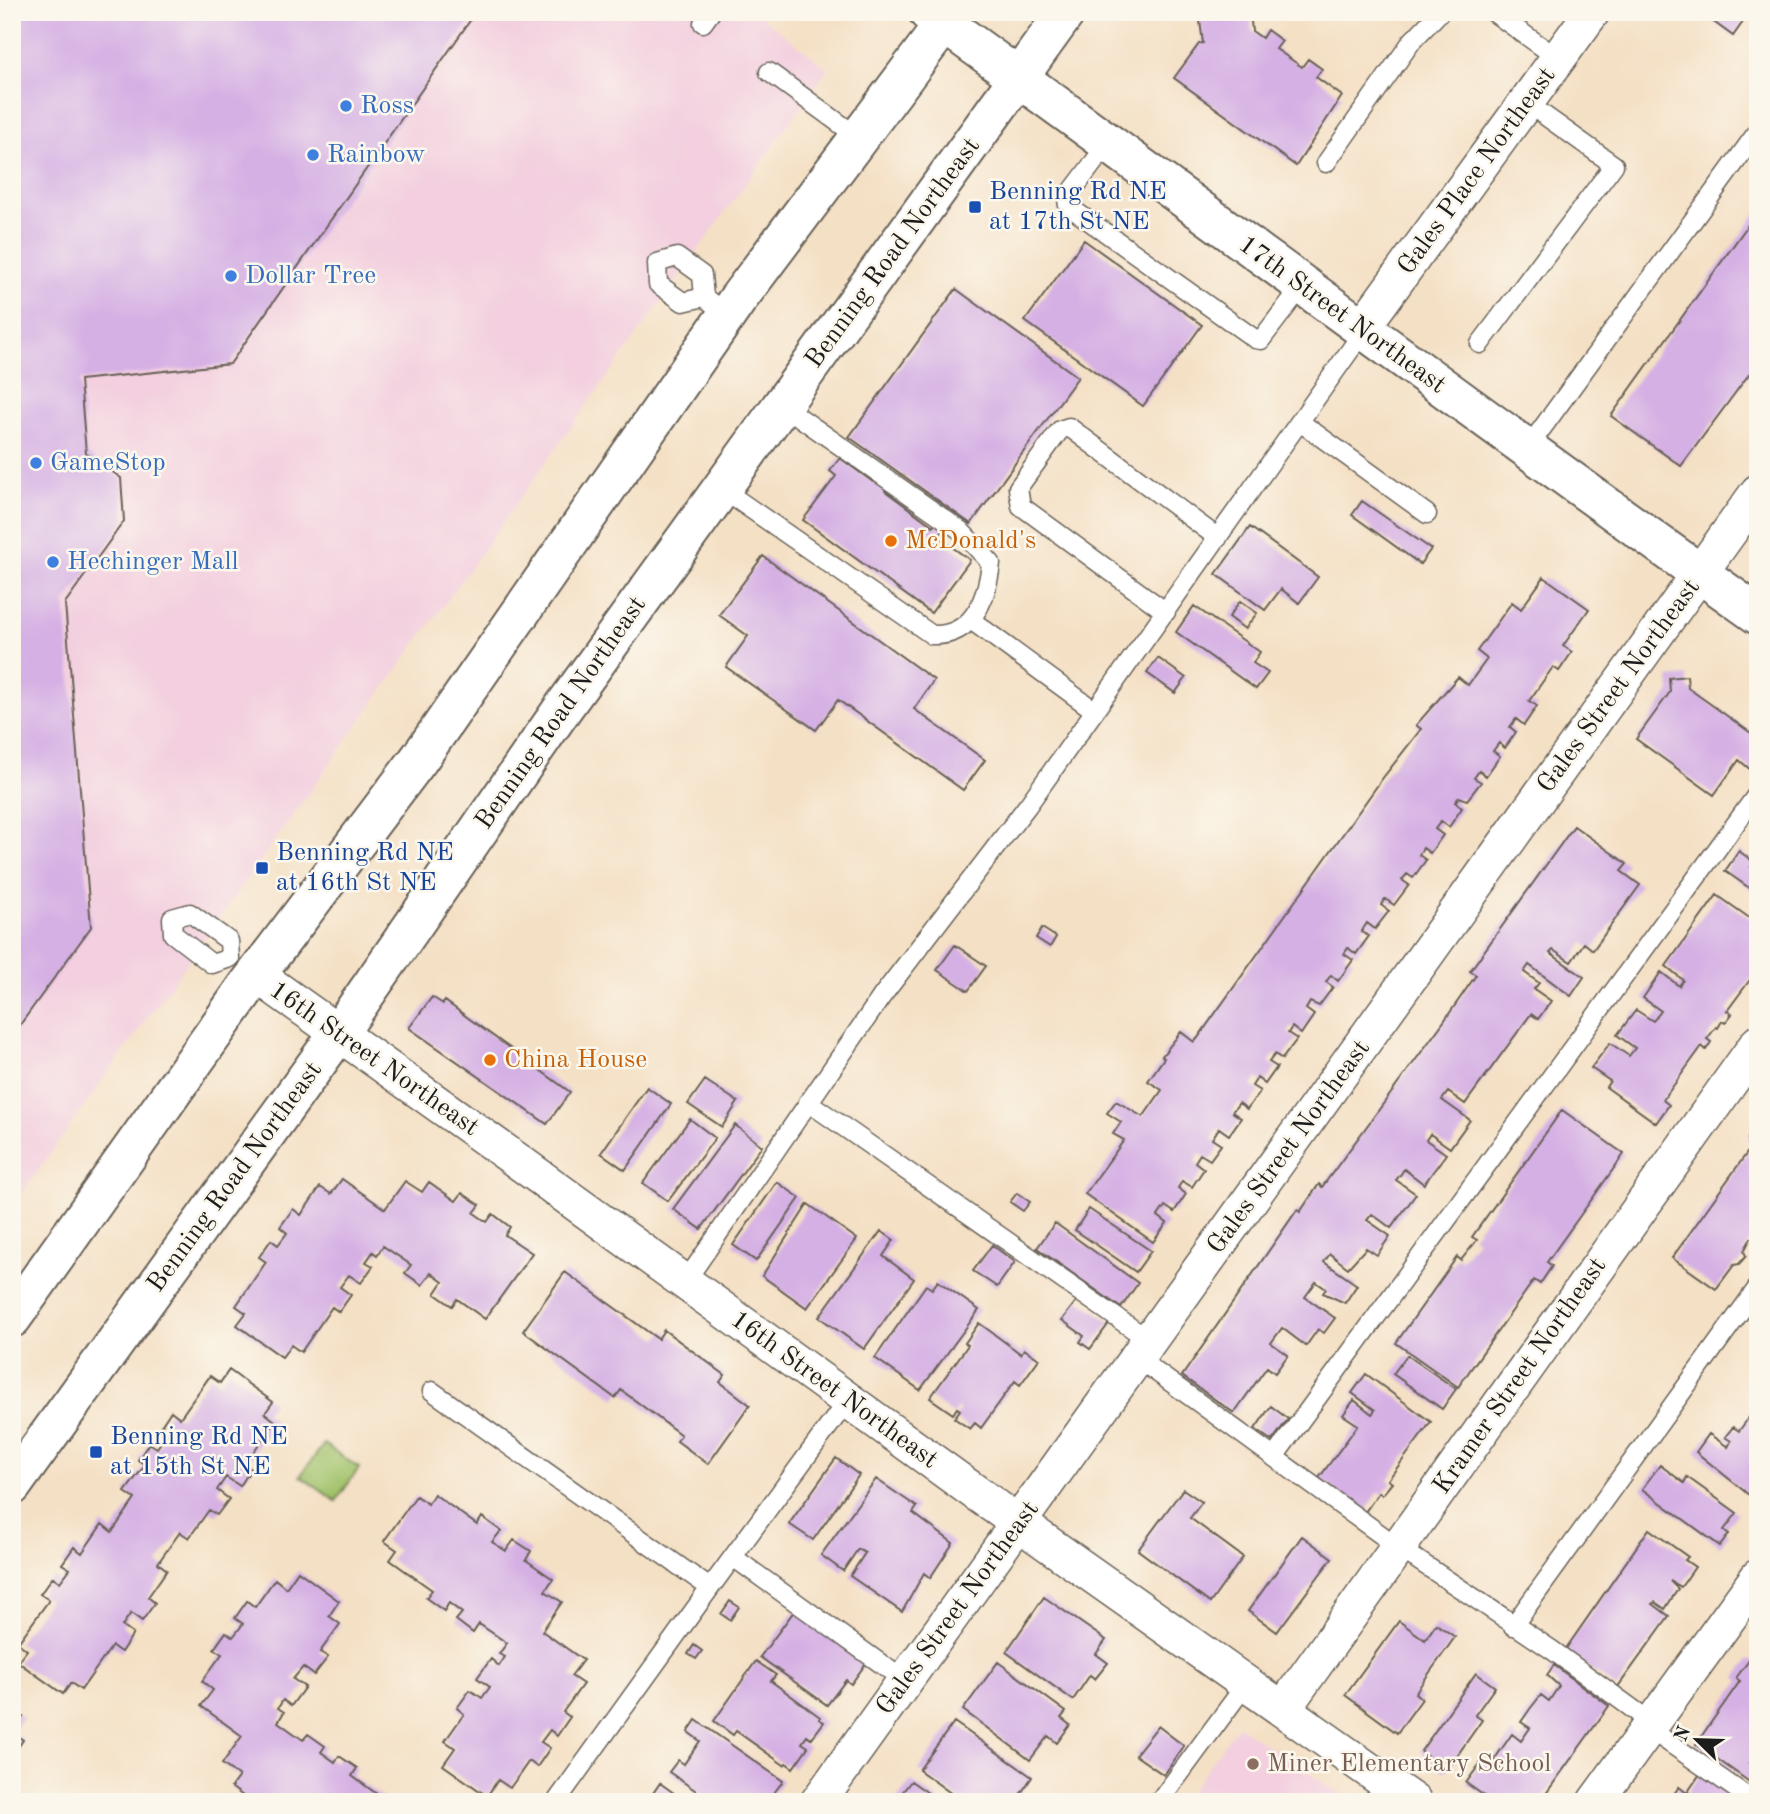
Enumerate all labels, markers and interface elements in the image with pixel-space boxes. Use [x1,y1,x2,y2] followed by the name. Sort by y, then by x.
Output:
[1393,63,1561,279] street label: Gales Place Northeast
[360,93,414,119] place label: Ross
[338,98,354,114] marker: Ross
[801,133,985,373] street label: Benning Road Northeast
[327,142,426,168] place label: Rainbow
[305,147,321,163] marker: Rainbow
[989,179,1167,235] place label: Benning Rd NE at 17th St NE
[967,199,983,215] marker: Benning Rd NE at 17th St NE
[1234,231,1450,399] street label: 17th Street Northeast
[245,263,376,289] place label: Dollar Tree
[223,268,239,284] marker: Dollar Tree
[50,450,166,476] place label: GameStop
[28,455,44,471] marker: GameStop
[905,528,1036,554] place label: McDonald's
[883,533,899,549] marker: McDonald's
[67,549,239,575] place label: Hechinger Mall
[45,554,61,570] marker: Hechinger Mall
[1533,574,1705,798] street label: Gales Street Northeast
[471,592,651,834] street label: Benning Road Northeast
[276,840,454,896] place label: Benning Rd NE at 16th St NE
[254,860,270,876] marker: Benning Rd NE at 16th St NE
[265,977,483,1141] street label: 16th Street Northeast
[1203,1035,1375,1259] street label: Gales Street Northeast
[504,1047,647,1073] place label: China House
[482,1052,498,1068] marker: China House
[143,1057,327,1297] street label: Benning Road Northeast
[1429,1253,1611,1499] street label: Kramer Street Northeast
[726,1306,942,1474] street label: 16th Street Northeast
[110,1424,288,1480] place label: Benning Rd NE at 15th St NE
[88,1444,104,1460] marker: Benning Rd NE at 15th St NE
[872,1496,1044,1720] street label: Gales Street Northeast
[1662,1706,1732,1776] north arrow
[1672,1724,1695,1745] text: N
[1267,1751,1551,1777] place label: Miner Elementary School
[1245,1756,1261,1772] marker: Miner Elementary School

